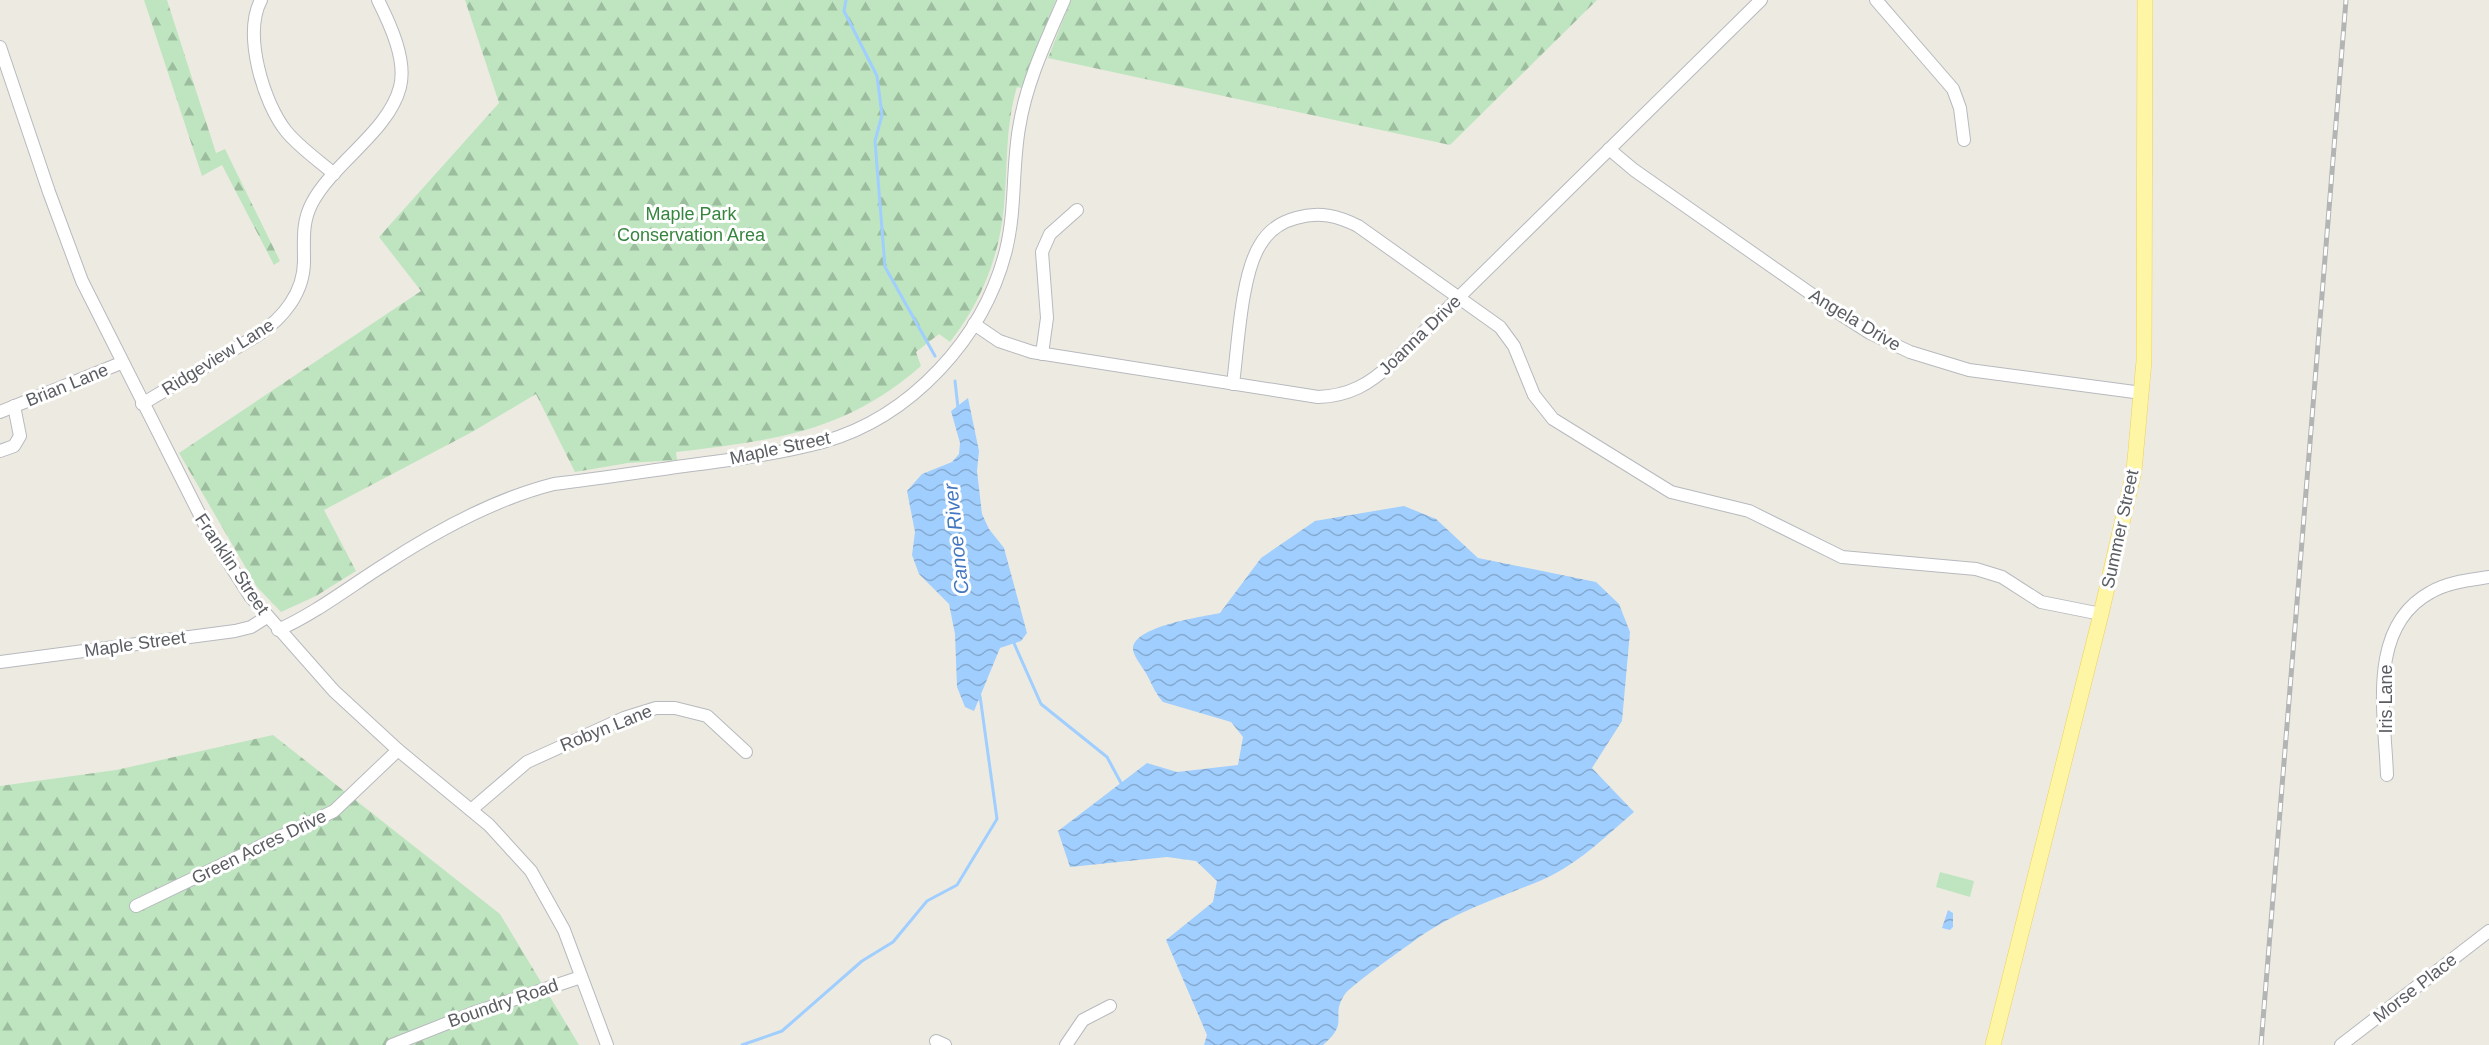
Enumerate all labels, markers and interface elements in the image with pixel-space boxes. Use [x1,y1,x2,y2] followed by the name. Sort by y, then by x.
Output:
[617,204,766,245] park label: Maple Park Conservation Area
[1806,285,1904,355] street label: Angela Drive
[1375,291,1465,379] street label: Joanna Drive
[158,315,278,399] street label: Ridgeview Lane
[23,359,111,411] street label: Brian Lane
[728,428,832,468] street label: Maple Street
[2098,468,2142,590] street label: Summer Street
[939,481,973,595] water label: Canoe River
[191,510,273,618] street label: Franklin Street
[83,627,187,661] street label: Maple Street
[2376,664,2396,734] street label: Iris Lane
[557,701,655,755] street label: Robyn Lane
[189,806,329,888] street label: Green Acres Drive
[2369,949,2461,1027] street label: Morse Place
[445,975,561,1031] street label: Boundry Road

